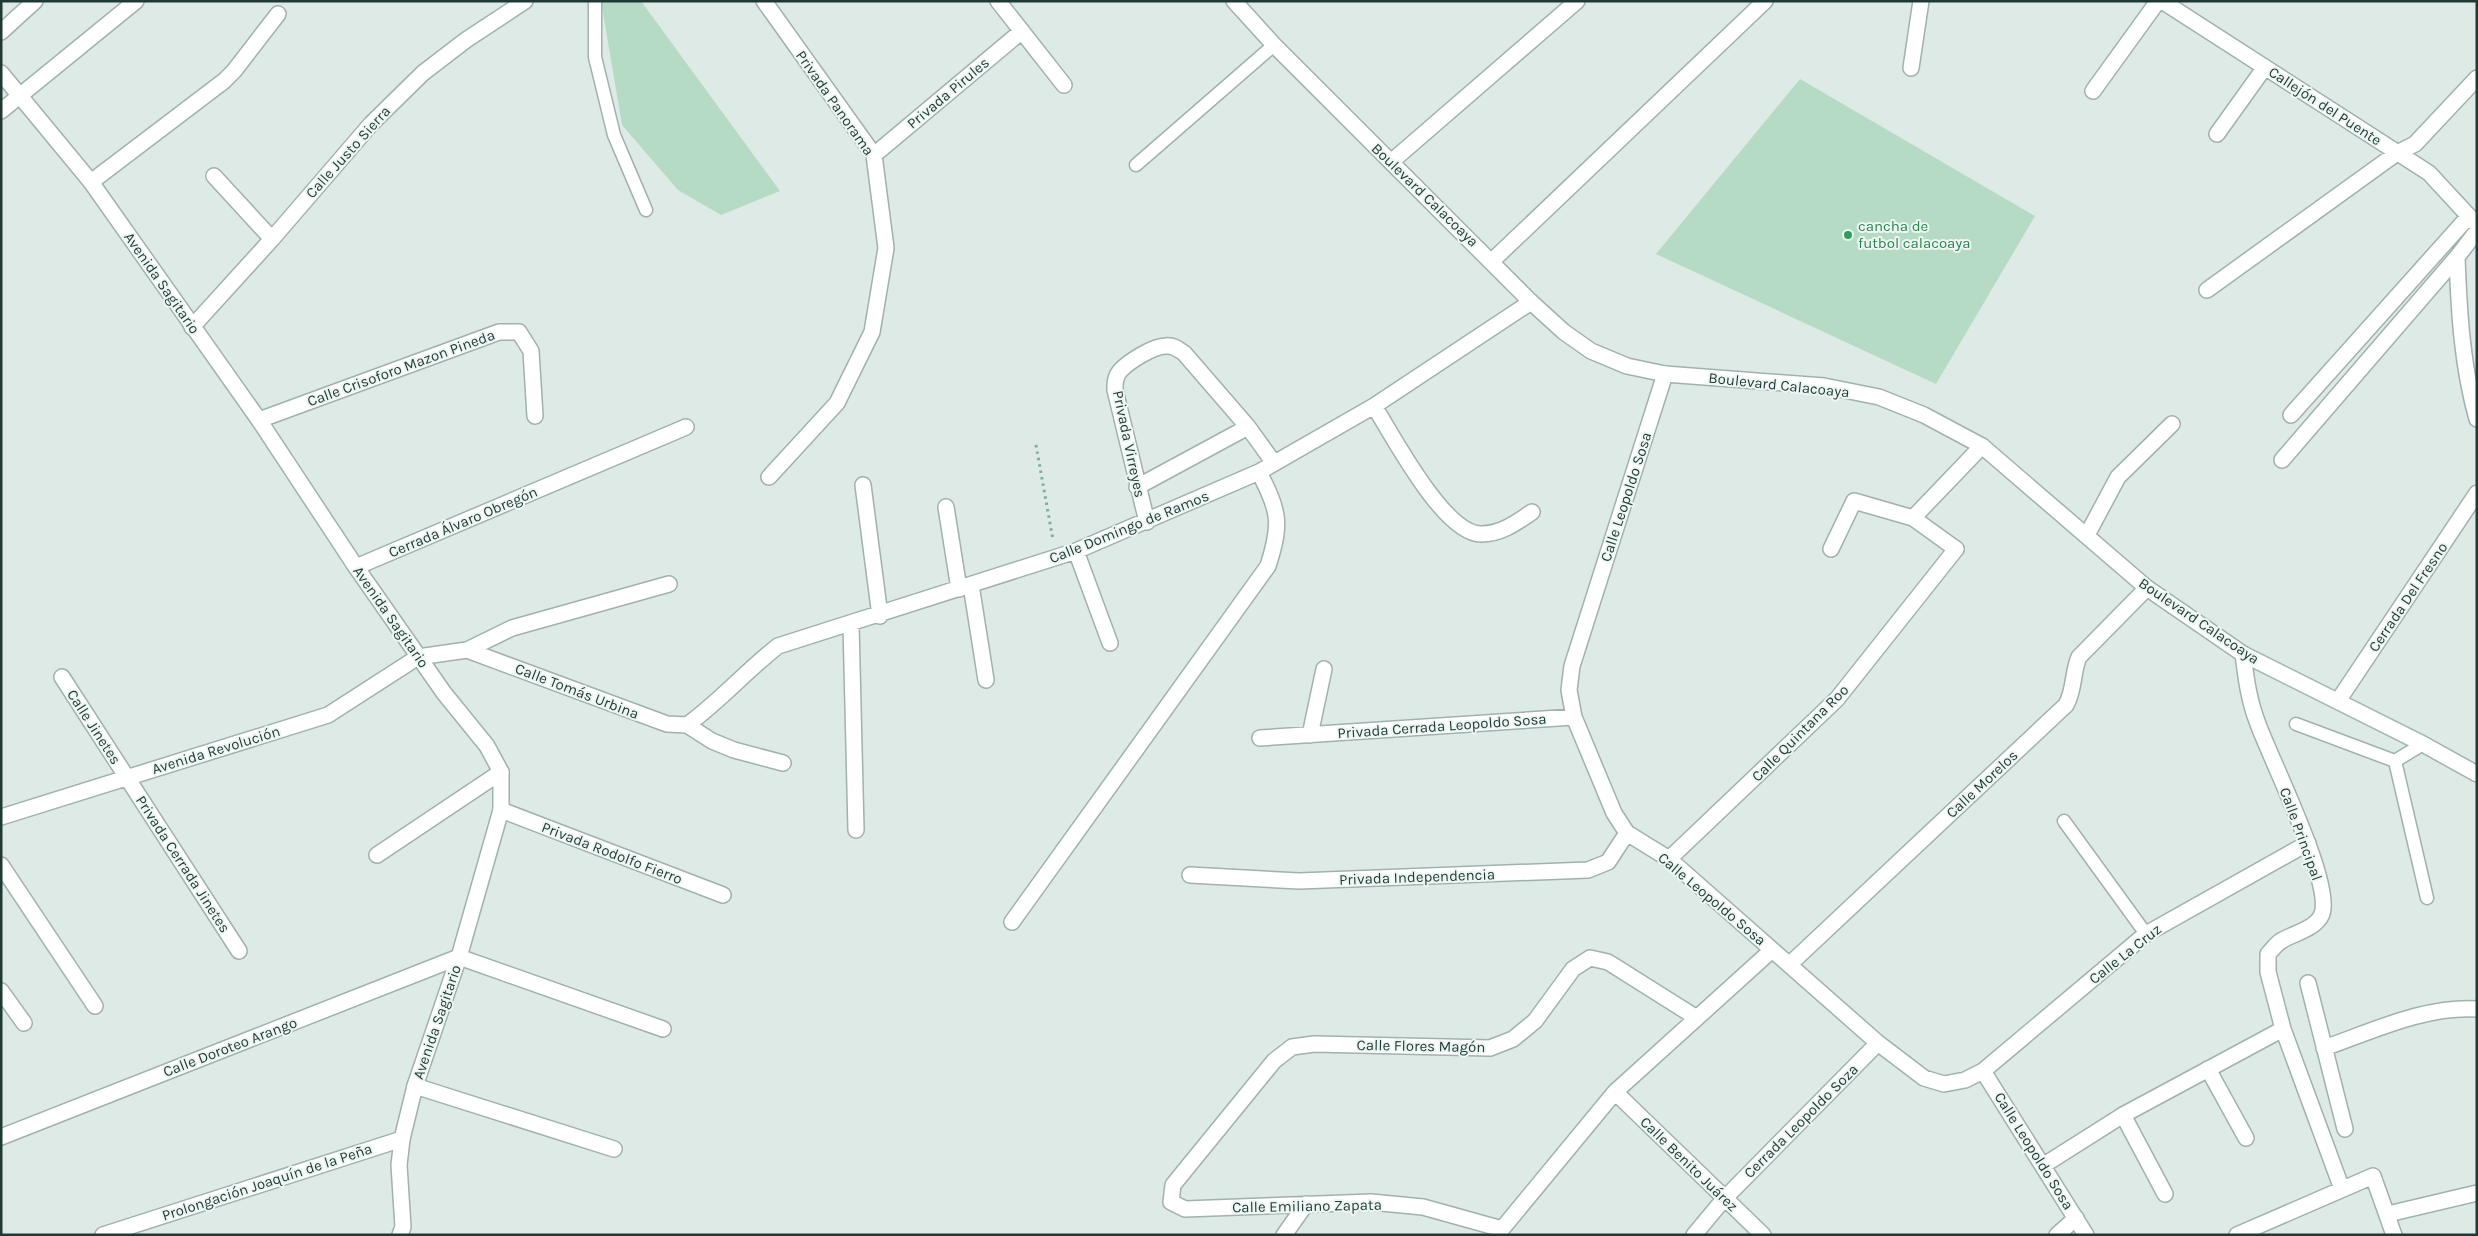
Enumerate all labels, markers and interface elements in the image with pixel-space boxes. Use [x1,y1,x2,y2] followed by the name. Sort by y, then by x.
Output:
[792,47,878,159] street label: Privada Panorama
[903,53,993,133] street label: Privada Pirules
[2265,63,2385,149] street label: Callejón del Puente
[302,102,394,202] street label: Calle Justo Sierra
[1368,139,1482,251] street label: Boulevard Calacoaya
[1858,217,1971,252] place label: cancha de futbol calacoaya
[120,229,204,337] street label: Avenida Sagitario
[1842,229,1854,241] marker: cancha de futbol calacoaya
[305,326,497,410] street label: Calle Crisoforo Mazon Pineda
[1708,369,1850,401] street label: Boulevard Calacoaya
[1109,389,1149,499] street label: Privada Virreyes
[1597,430,1655,564] street label: Calle Leopoldo Sosa
[386,482,540,562] street label: Cerrada Álvaro Obregón
[1046,487,1212,567] street label: Calle Domingo de Ramos
[2365,539,2451,655] street label: Cerrada Del Fresno
[349,563,433,671] street label: Avenida Sagitario
[2135,574,2263,668] street label: Boulevard Calacoaya
[513,659,641,723] street label: Calle Tomás Urbina
[1748,681,1852,785] street label: Calle Quintana Roo
[63,686,125,768] street label: Calle Jinetes
[1337,710,1547,742] street label: Privada Cerrada Leopoldo Sosa
[150,722,282,778] street label: Avenida Revolución
[1942,746,2022,822] street label: Calle Morelos
[2276,785,2326,883] street label: Calle Principal
[132,792,234,936] street label: Privada Cerrada Jinetes
[539,818,685,888] street label: Privada Rodolfo Fierro
[1654,849,1770,949] street label: Calle Leopoldo Sosa
[1339,865,1495,889] street label: Privada Independencia
[2085,920,2165,988] street label: Calle La Cruz
[409,962,465,1082] street label: Avenida Sagitario
[161,1013,299,1081] street label: Calle Doroteo Arango
[1357,1036,1485,1056] street label: Calle Flores Magón
[1740,1060,1862,1182] street label: Cerrada Leopoldo Soza
[1991,1089,2077,1213] street label: Calle Leopoldo Sosa
[1636,1113,1742,1215] street label: Calle Benito Juárez
[160,1139,374,1225] street label: Prolongación Joaquín de la Peña
[1232,1196,1382,1216] street label: Calle Emiliano Zapata

